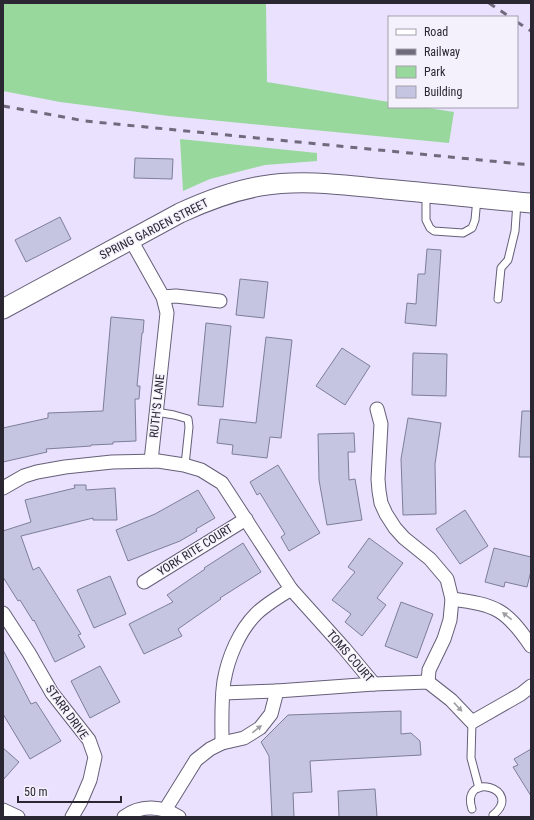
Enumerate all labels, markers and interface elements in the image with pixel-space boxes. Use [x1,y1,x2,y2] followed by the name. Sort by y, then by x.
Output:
[388,16,518,108] legend
[424,25,448,39] text: Road
[424,45,460,59] text: Railway
[424,65,446,79] text: Park
[424,85,462,99] text: Building
[97,196,211,262] street label: SPRING GARDEN STREET
[147,373,167,439] street label: RUTH'S LANE
[155,521,235,579] street label: YORK RITE COURT
[501,612,512,621] one-way arrow
[324,627,376,685] street label: TOMS COURT
[43,682,91,742] street label: STARR DRIVE
[453,702,463,712] one-way arrow
[252,725,262,733] one-way arrow
[18,778,121,804] scale bar
[24,785,48,799] text: 50 m

